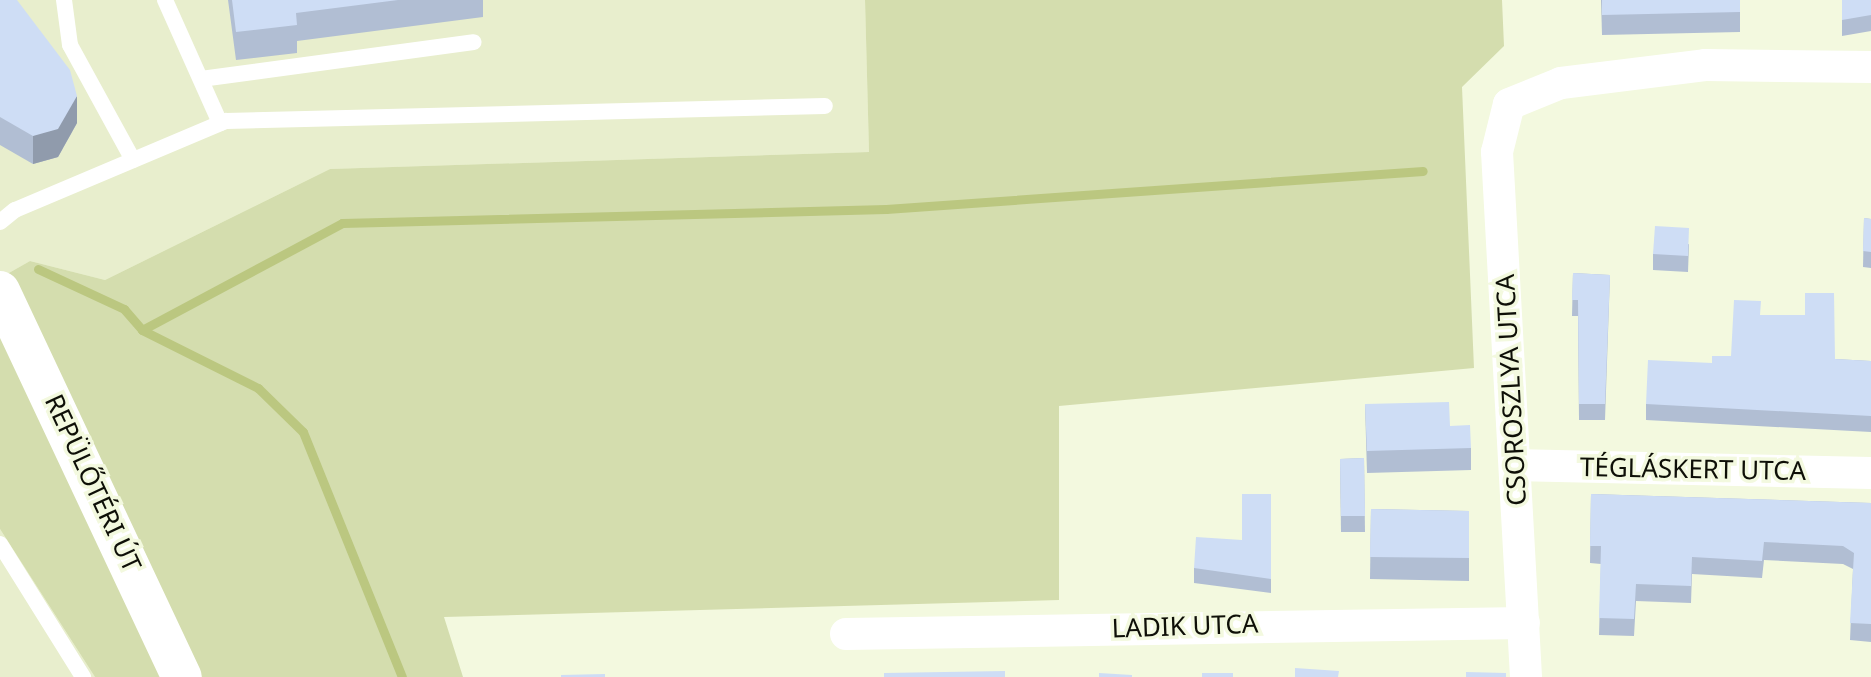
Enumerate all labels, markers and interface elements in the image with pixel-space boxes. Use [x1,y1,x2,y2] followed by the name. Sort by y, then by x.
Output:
[1489,273,1533,507] street label: CSOROSZLYA UTCA
[38,389,148,577] street label: REPÜLŐTÉRI ÚT
[1580,451,1806,487] street label: TÉGLÁSKERT UTCA
[1111,608,1259,644] street label: LADIK UTCA

